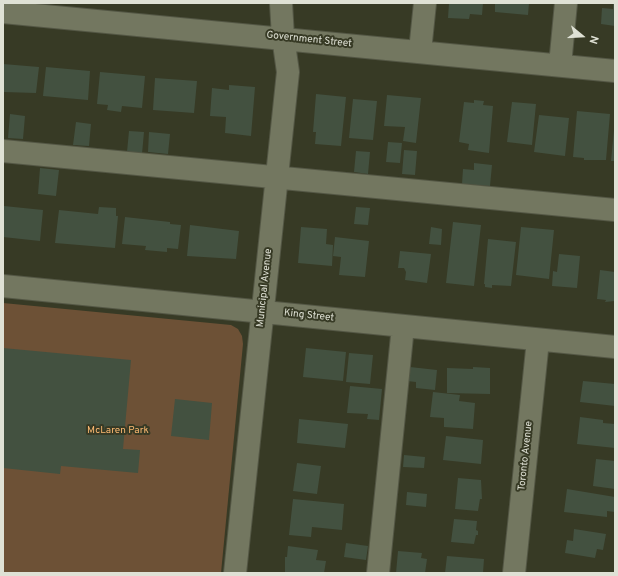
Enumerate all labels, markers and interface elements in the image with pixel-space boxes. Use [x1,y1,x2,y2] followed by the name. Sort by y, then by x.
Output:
[562,16,602,56] north arrow
[266,30,352,50] street label: Government Street
[586,34,601,46] text: N
[255,248,275,328] street label: Municipal Avenue
[283,307,335,325] street label: King Street
[516,420,536,492] street label: Toronto Avenue
[87,425,149,437] park label: McLaren Park

